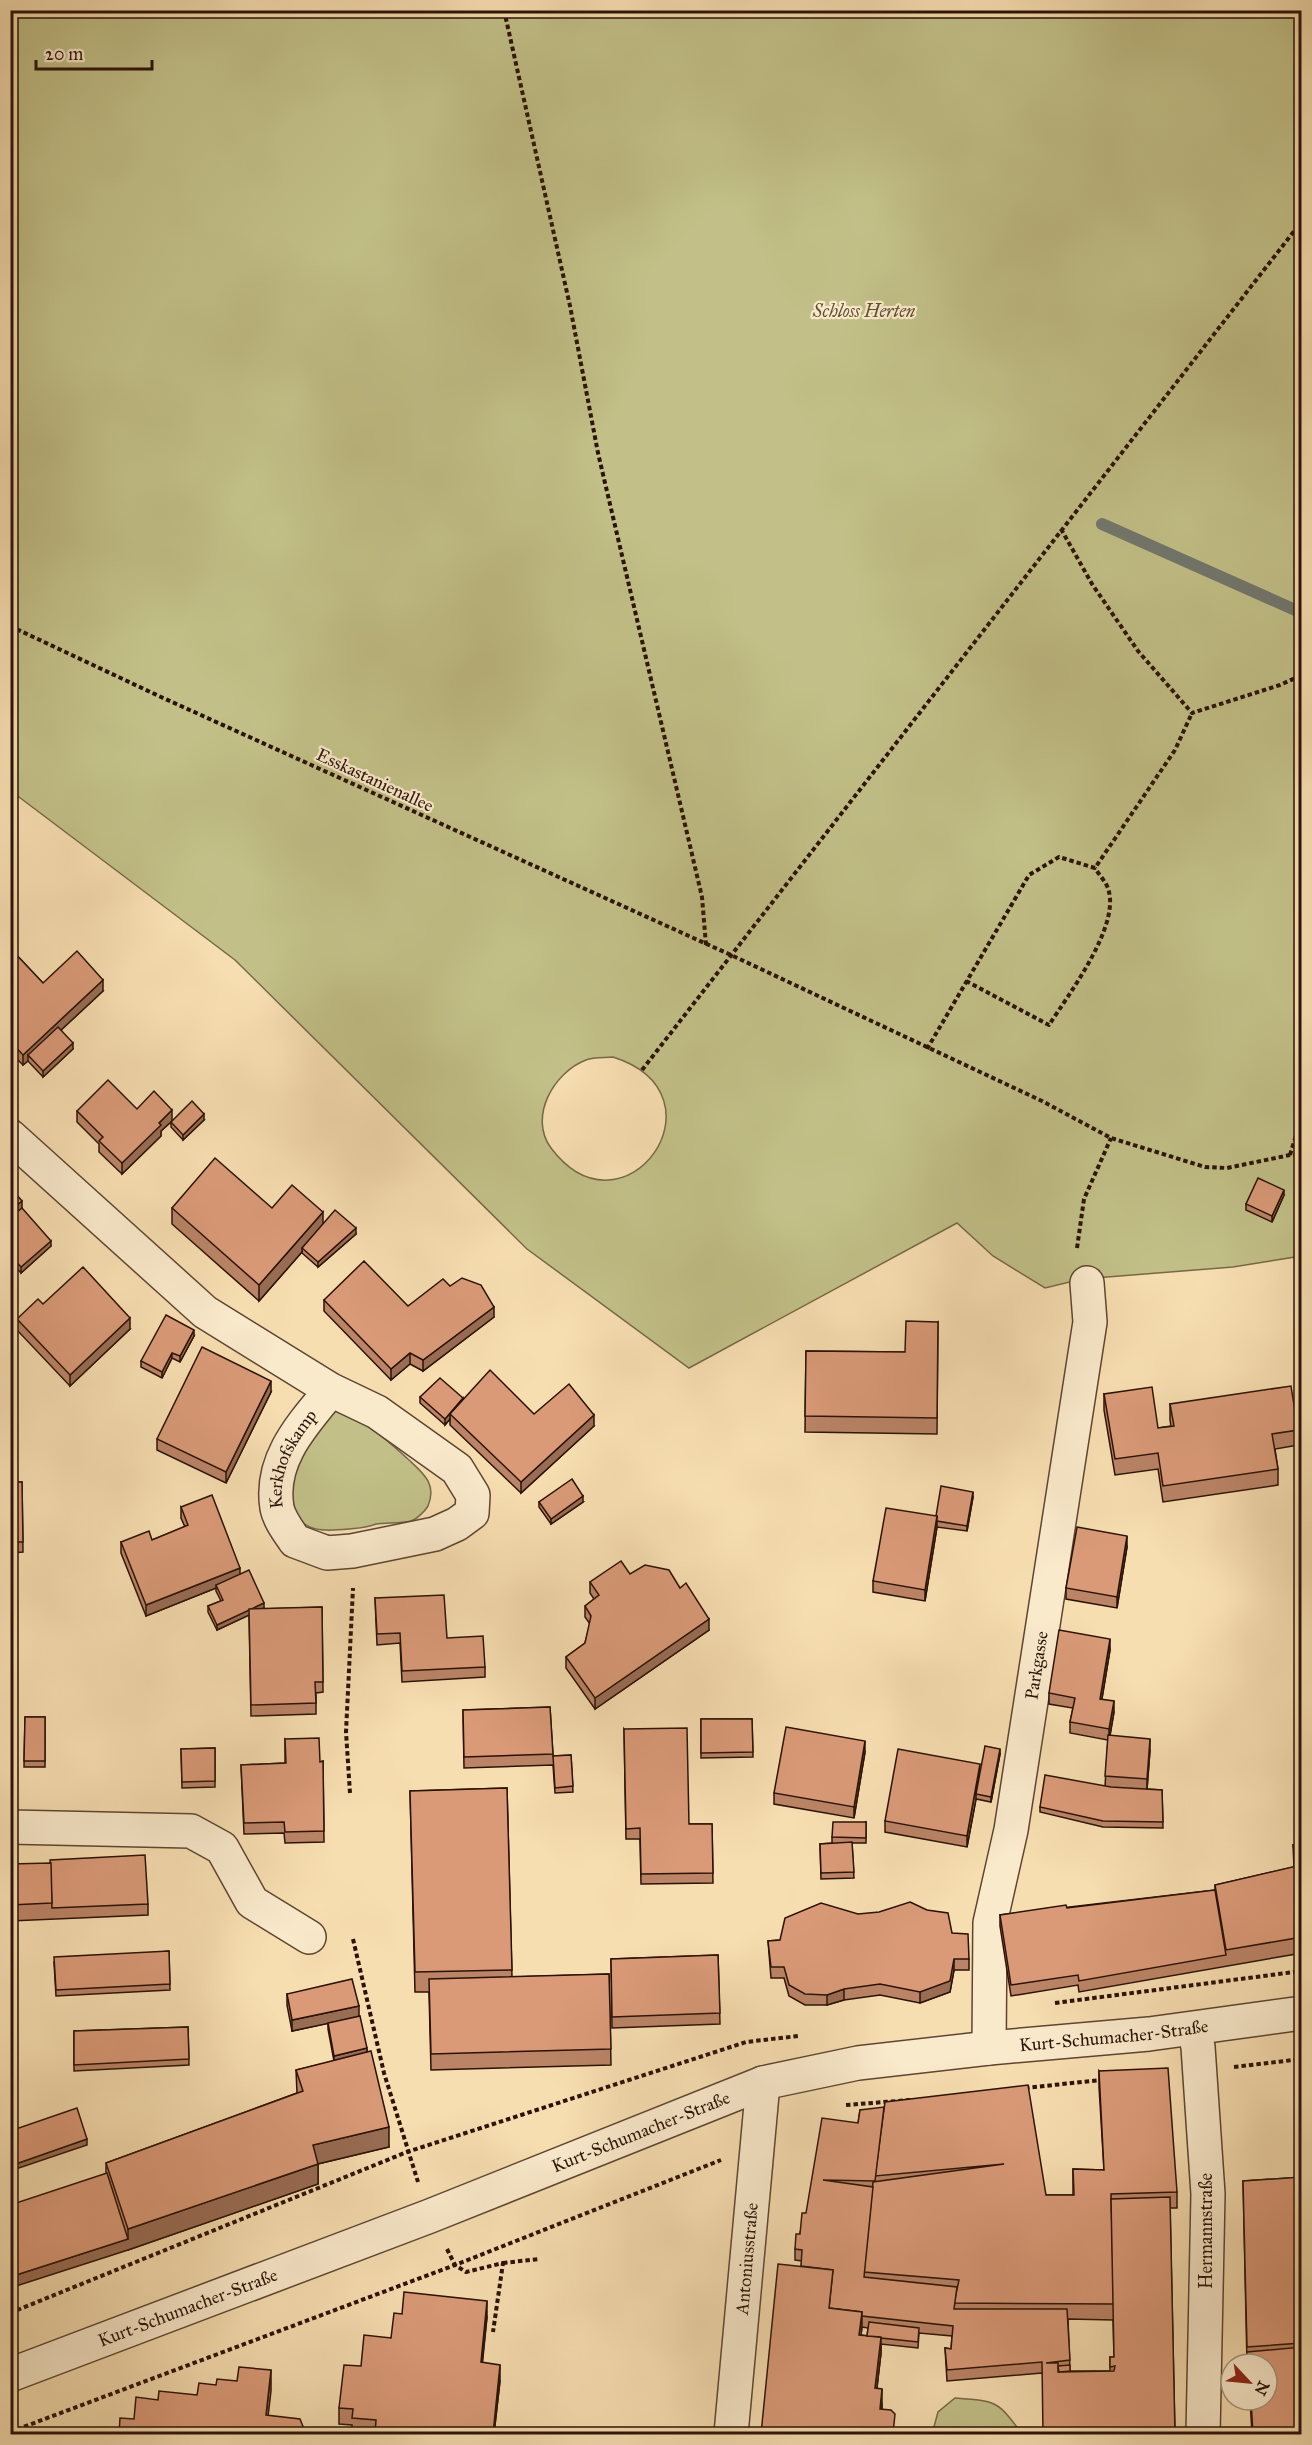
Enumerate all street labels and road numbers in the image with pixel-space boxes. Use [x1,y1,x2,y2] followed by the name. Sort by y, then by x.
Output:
[313,743,437,817] street label: Esskastanienallee
[265,1405,322,1510] street label: Kerkhofskamp
[1020,1629,1053,1701] street label: Parkgasse
[1018,2015,1210,2056] street label: Kurt-Schumacher-Straße
[548,2086,733,2177] street label: Kurt-Schumacher-Straße
[1195,2173,1217,2289] street label: Hermannstraße
[731,2202,763,2317] street label: Antoniusstraße
[95,2264,280,2352] street label: Kurt-Schumacher-Straße

